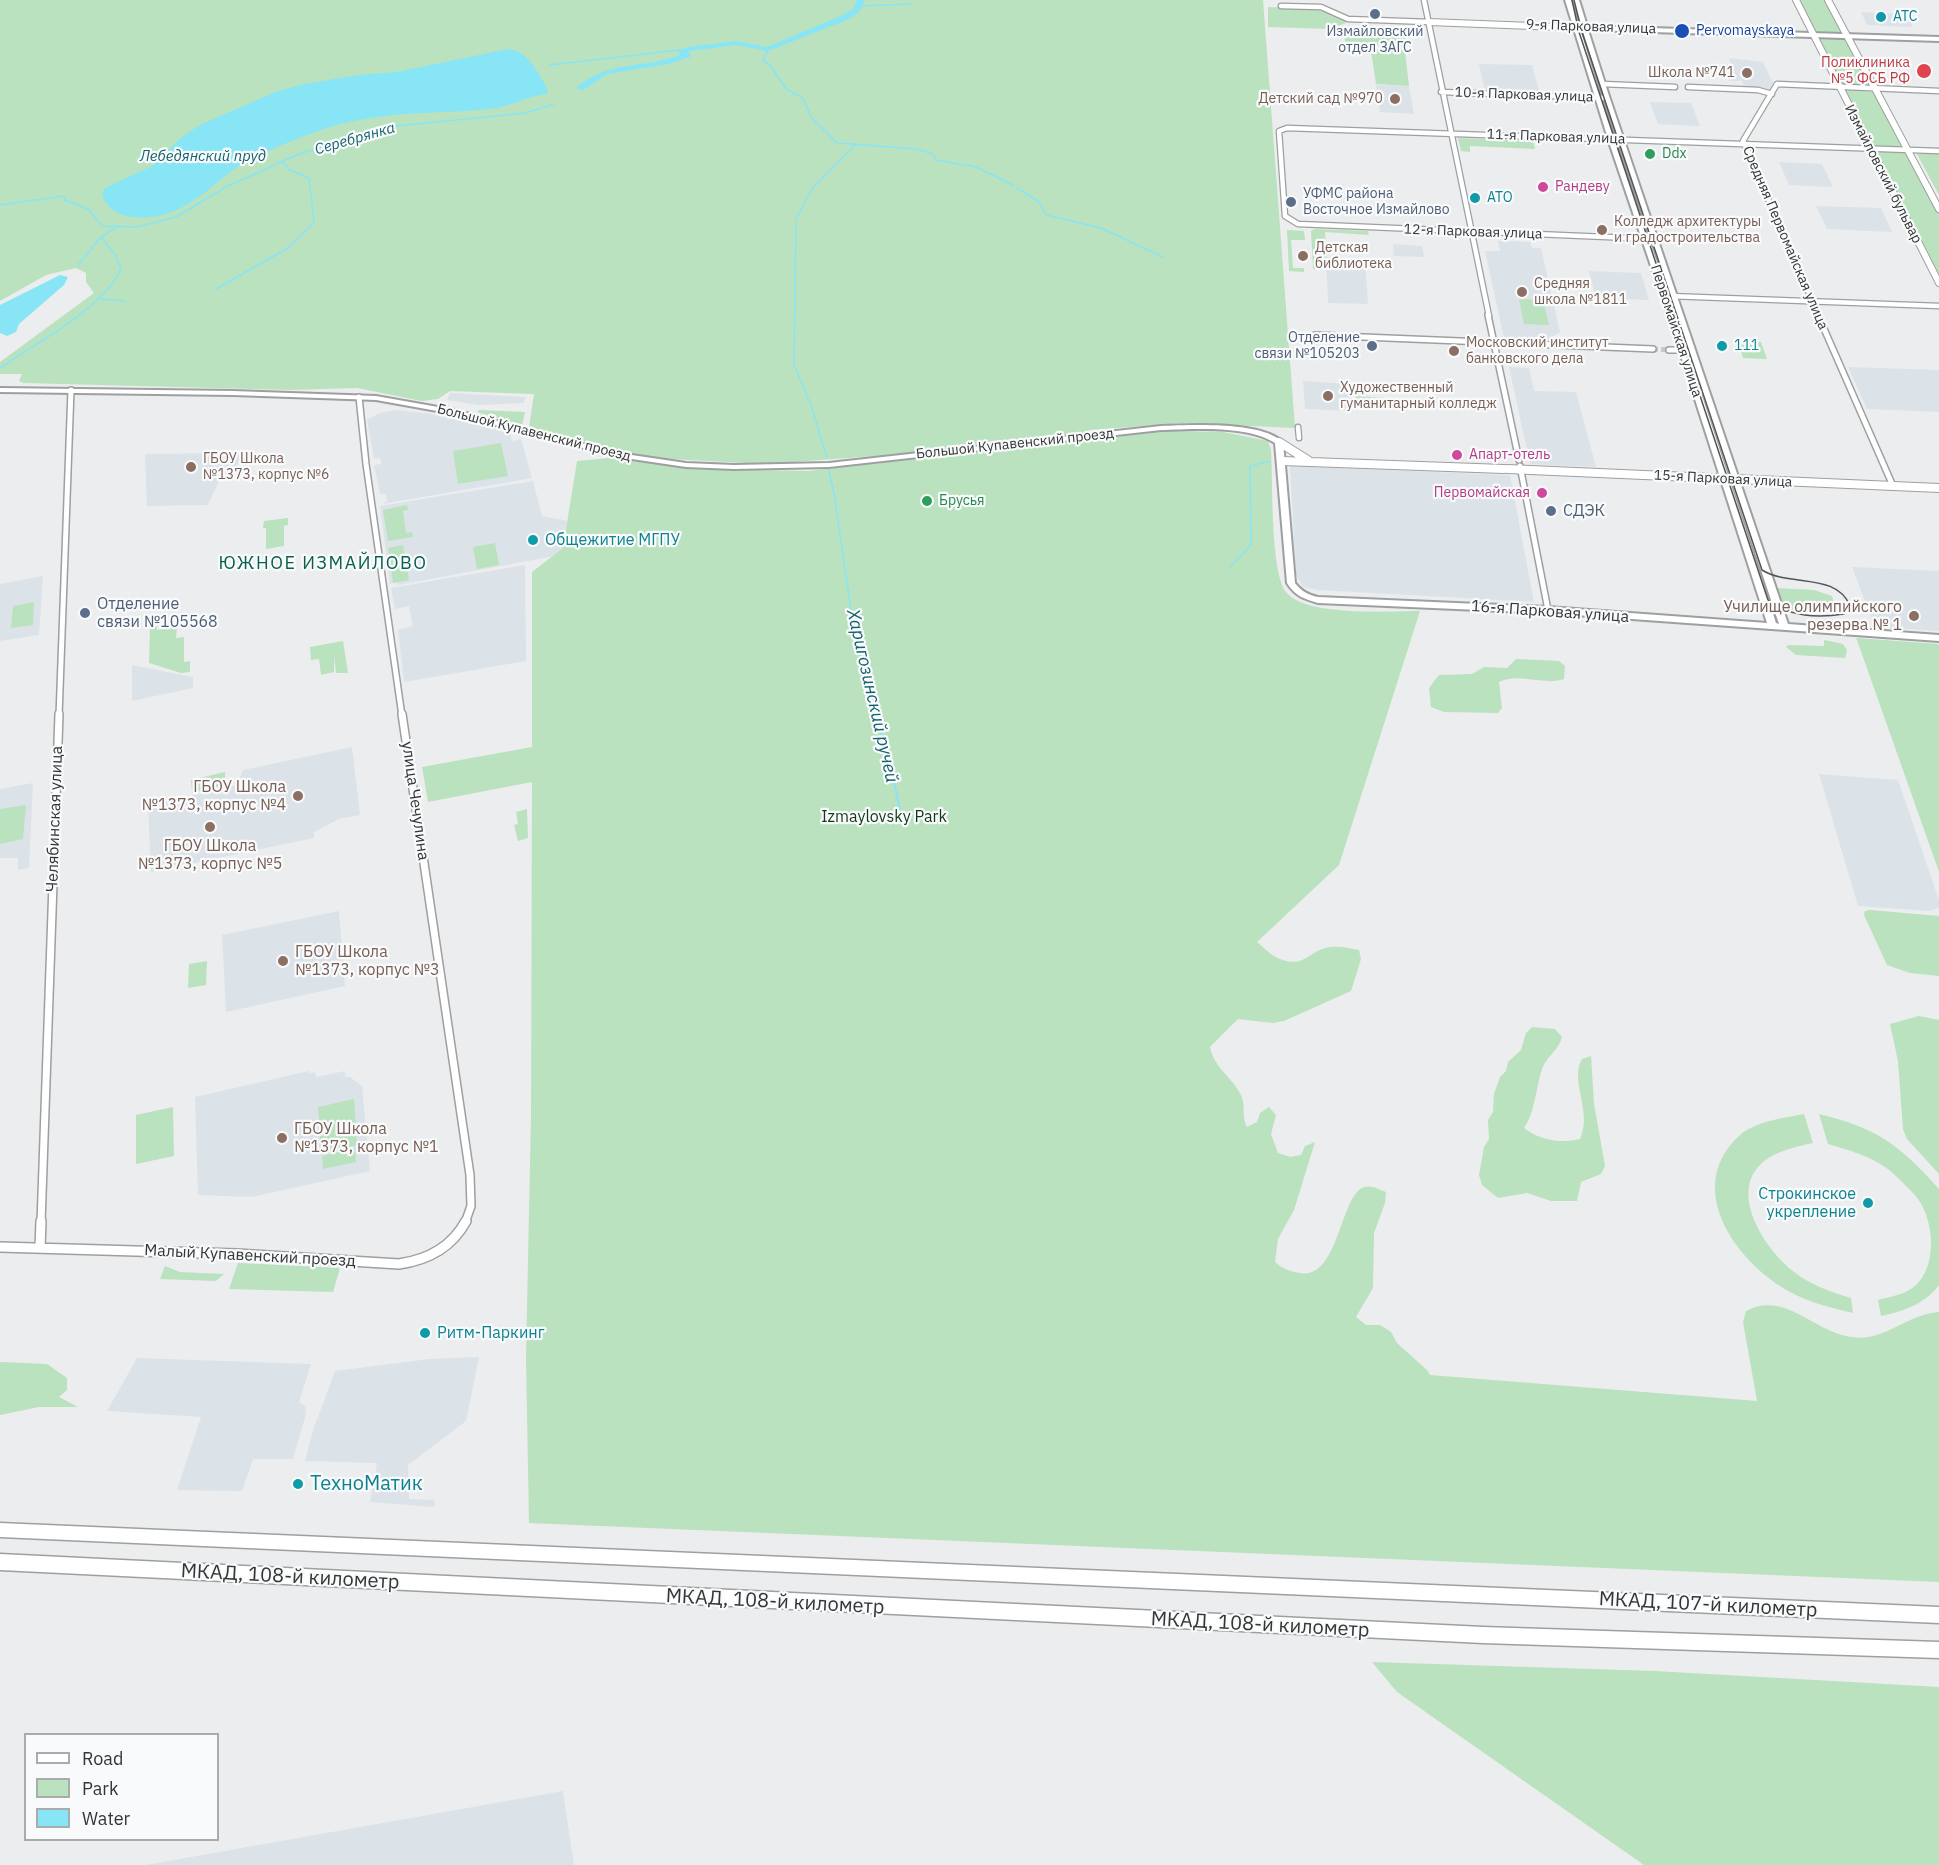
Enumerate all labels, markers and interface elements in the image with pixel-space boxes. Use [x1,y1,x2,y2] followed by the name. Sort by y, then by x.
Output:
[1368,7,1382,21] marker: Измайловский отдел ЗАГС
[1893,9,1917,25] place label: АТС
[1874,10,1888,24] marker: АТС
[1526,16,1656,38] street label: 9-я Парковая улица
[1673,22,1691,40] marker: Pervomayskaya
[1696,23,1794,39] place label: Pervomayskaya
[1326,24,1424,56] place label: Измайловский отдел ЗАГС
[1821,55,1910,88] place label: Поликлиника №5 ФСБ РФ
[1915,62,1933,80] marker: Поликлиника №5 ФСБ РФ
[1648,65,1735,81] place label: Школа №741
[1740,66,1754,80] marker: Школа №741
[1454,84,1594,106] street label: 10-я Парковая улица
[1258,91,1383,107] place label: Детский сад №970
[1388,92,1402,106] marker: Детский сад №970
[1841,102,1925,246] street label: Измайловский бульвар
[313,119,397,159] water label: Серебрянка
[1486,126,1626,148] street label: 11-я Парковая улица
[1739,144,1831,332] street label: Средняя Первомайская улица
[1662,146,1687,162] place label: Ddx
[1643,147,1657,161] marker: Ddx
[140,148,266,166] water label: Лебедянский пруд
[1555,179,1610,195] place label: Рандеву
[1536,180,1550,194] marker: Рандеву
[1303,186,1450,219] place label: УФМС района Восточное Измайлово
[1487,190,1513,206] place label: АТО
[1468,191,1482,205] marker: АТО
[1284,195,1298,209] marker: УФМС района Восточное Измайлово
[1614,214,1761,246] place label: Колледж архитектуры и градостроительства
[1403,221,1543,243] street label: 12-я Парковая улица
[1595,223,1609,237] marker: Колледж архитектуры и градостроительства
[1315,240,1392,272] place label: Детская библиотека
[1296,249,1310,263] marker: Детская библиотека
[1647,263,1705,399] street label: Первомайская улица
[1534,276,1627,308] place label: Средняя школа №1811
[1515,285,1529,299] marker: Средняя школа №1811
[1254,330,1360,362] place label: Отделение связи №105203
[1466,335,1609,368] place label: Московский институт банковского дела
[1734,338,1759,354] place label: 111
[1365,339,1379,353] marker: Отделение связи №105203
[1715,339,1729,353] marker: 111
[1447,344,1461,358] marker: Московский институт банковского дела
[1340,380,1497,412] place label: Художественный гуманитарный колледж
[1321,389,1335,403] marker: Художественный гуманитарный колледж
[435,401,633,465] street label: Большой Купавенский проезд
[915,425,1115,463] street label: Большой Купавенский проезд
[1469,447,1550,463] place label: Апарт-отель
[1450,448,1464,462] marker: Апарт-отель
[203,451,329,484] place label: ГБОУ Школа №1373, корпус №6
[184,460,198,474] marker: ГБОУ Школа №1373, корпус №6
[1653,467,1793,491] street label: 15-я Парковая улица
[1434,485,1530,501] place label: Первомайская
[1535,486,1549,500] marker: Первомайская
[939,493,985,509] place label: Брусья
[920,494,934,508] marker: Брусья
[1563,501,1605,521] place label: СДЭК
[1544,504,1558,518] marker: СДЭК
[545,530,680,550] place label: Общежитие МГПУ
[526,533,540,547] marker: Общежитие МГПУ
[219,553,427,575] district label: ЮЖНОЕ ИЗМАЙЛОВО
[97,594,218,632] place label: Отделение связи №105568
[1470,597,1630,627] street label: 16-я Парковая улица
[1723,597,1902,635] place label: Училище олимпийского резерва № 1
[78,606,92,620] marker: Отделение связи №105568
[842,607,902,785] water label: Харигозинский ручей
[1907,609,1921,623] marker: Училище олимпийского резерва № 1
[397,740,433,862] street label: улица Чечулина
[43,745,67,893] street label: Челябинская улица
[141,777,286,815] place label: ГБОУ Школа №1373, корпус №4
[291,789,305,803] marker: ГБОУ Школа №1373, корпус №4
[821,807,947,827] park label: Izmaylovsky Park
[203,820,217,834] marker: ГБОУ Школа №1373, корпус №5
[138,836,282,874] place label: ГБОУ Школа №1373, корпус №5
[295,942,440,980] place label: ГБОУ Школа №1373, корпус №3
[276,954,290,968] marker: ГБОУ Школа №1373, корпус №3
[294,1119,439,1157] place label: ГБОУ Школа №1373, корпус №1
[275,1131,289,1145] marker: ГБОУ Школа №1373, корпус №1
[1758,1184,1856,1222] place label: Строкинское укрепление
[1861,1196,1875,1210] marker: Строкинское укрепление
[144,1241,356,1271] street label: Малый Купавенский проезд
[437,1323,545,1343] place label: Ритм-Паркинг
[418,1326,432,1340] marker: Ритм-Паркинг
[310,1472,423,1496] place label: ТехноМатик
[291,1477,305,1491] marker: ТехноМатик
[180,1559,400,1595] street label: МКАД, 108-й километр
[665,1584,885,1620] street label: МКАД, 108-й километр
[1598,1587,1818,1623] street label: МКАД, 107-й километр
[1150,1607,1370,1643] street label: МКАД, 108-й километр
[24,1733,219,1841] legend
[82,1747,123,1770] text: Road
[82,1777,118,1800] text: Park
[82,1807,130,1830] text: Water

